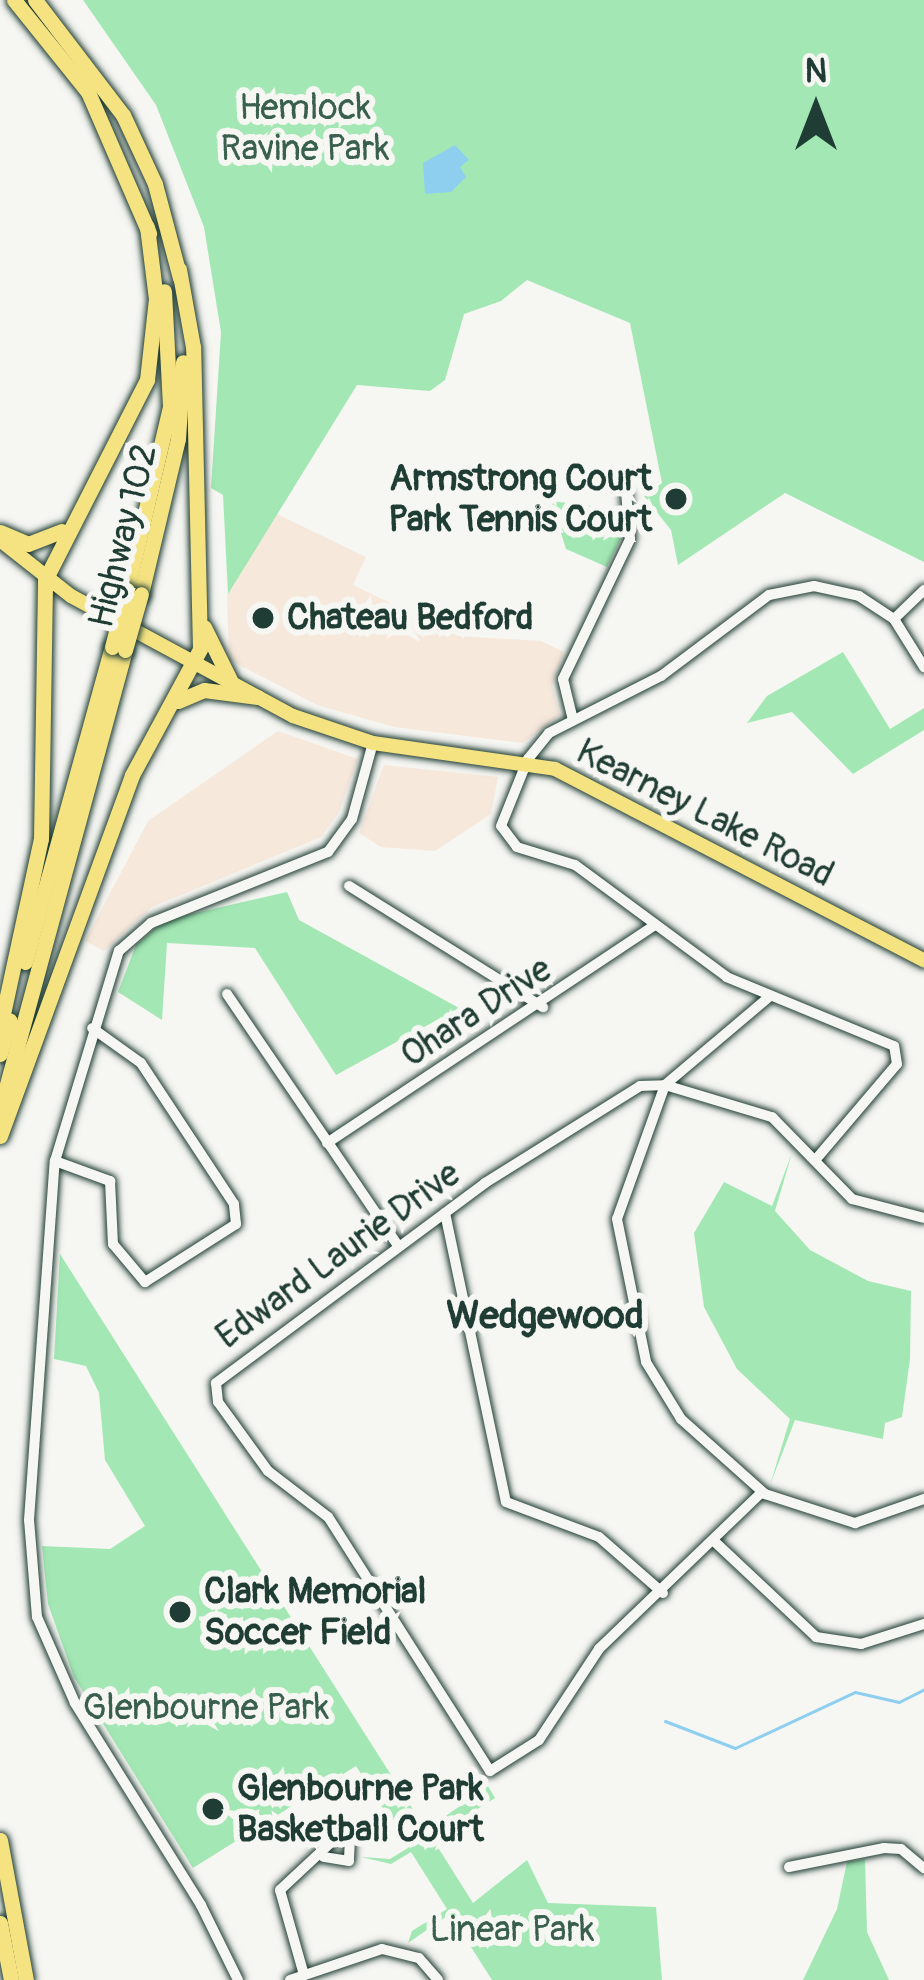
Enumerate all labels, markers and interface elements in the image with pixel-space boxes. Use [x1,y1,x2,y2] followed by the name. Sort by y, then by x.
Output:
[756,48,876,168] north arrow
[805,51,827,92] text: N
[221,85,389,170] park label: Hemlock Ravine Park
[79,440,167,632] street label: Highway 102
[388,456,652,541] place label: Armstrong Court Park Tennis Court
[663,486,689,512] marker: Armstrong Court Park Tennis Court
[287,596,533,640] place label: Chateau Bedford
[250,605,276,631] marker: Chateau Bedford
[569,730,841,896] street label: Kearney Lake Road
[393,947,559,1077] street label: Ohara Drive
[208,1152,468,1358] street label: Edward Laurie Drive
[446,1293,644,1339] district label: Wedgewood
[204,1569,426,1654] place label: Clark Memorial Soccer Field
[167,1599,193,1625] marker: Clark Memorial Soccer Field
[83,1686,329,1730] park label: Glenbourne Park
[237,1766,484,1851] place label: Glenbourne Park Basketball Court
[200,1796,226,1822] marker: Glenbourne Park Basketball Court
[430,1908,594,1952] park label: Linear Park

